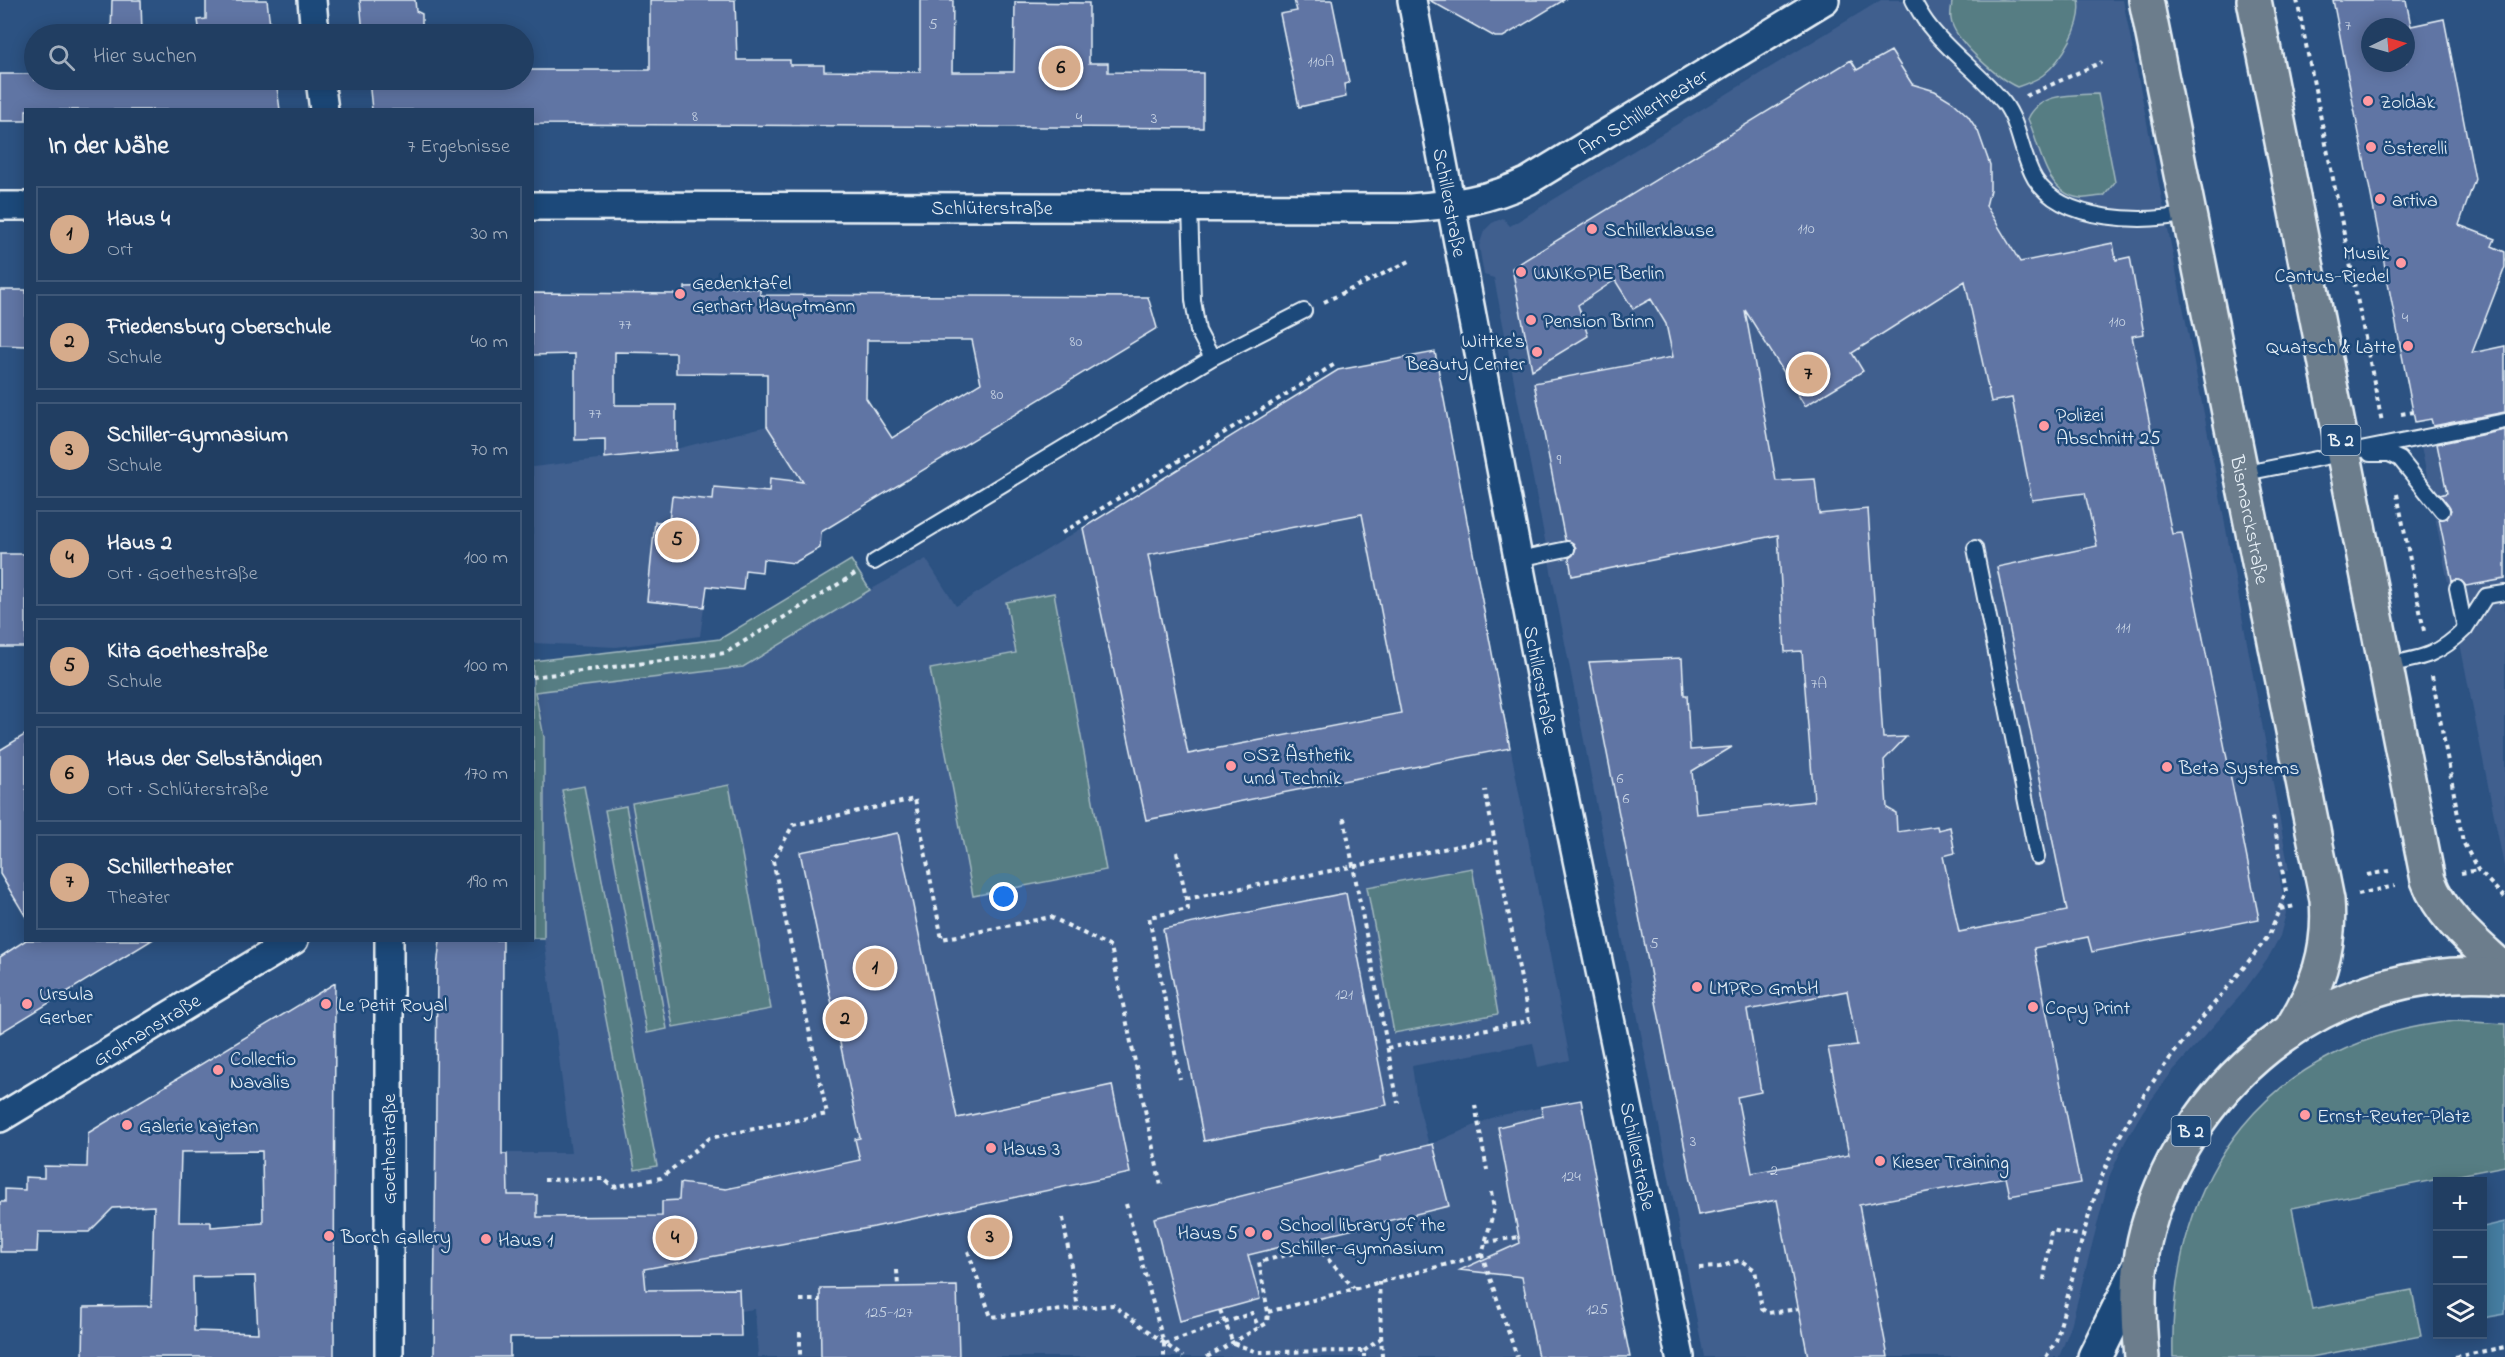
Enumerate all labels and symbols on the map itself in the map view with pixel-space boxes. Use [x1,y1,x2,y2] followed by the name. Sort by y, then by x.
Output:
[928,13,938,37] house number: 5
[2345,14,2352,38] house number: 7
[2361,18,2415,72] north arrow
[1042,46,1080,90] pin: 6
[1308,50,1335,74] house number: 110A
[1573,62,1715,164] street label: Am Schillertheater
[2380,89,2436,118] place label: Zoldak
[2361,94,2375,108] marker: Zoldak
[692,105,698,129] house number: 8
[1076,106,1083,130] house number: 4
[1151,107,1157,131] house number: 3
[2383,135,2447,164] place label: Österelli
[2364,140,2378,154] marker: Österelli
[1423,146,1473,260] street label: Schillerstraße
[2392,187,2438,216] place label: artiva
[2373,192,2387,206] marker: artiva
[931,195,1053,224] street label: Schlüterstraße
[1604,217,1714,246] place label: Schillerklause
[1797,217,1815,241] house number: 110
[1585,222,1599,236] marker: Schillerklause
[2274,240,2389,292] place label: Musik Cantus-Riedel
[2394,256,2408,270] marker: Musik Cantus-Riedel
[1533,260,1664,289] place label: UNIKOPIE Berlin
[1514,265,1528,279] marker: UNIKOPIE Berlin
[692,270,855,322] place label: Gedenktafel Gerhart Hauptmann
[673,287,687,301] marker: Gedenktafel Gerhart Hauptmann
[2402,306,2409,330] house number: 4
[1543,308,1654,337] place label: Pension Brinn
[2108,310,2126,334] house number: 110
[618,313,632,337] house number: 77
[1524,313,1538,327] marker: Pension Brinn
[1405,328,1526,380] place label: Wittke's Beauty Center
[1070,330,1083,354] house number: 80
[2266,334,2396,363] place label: Quatsch & Latte
[2401,339,2415,353] marker: Quatsch & Latte
[1530,345,1544,359] marker: Wittke's Beauty Center
[1788,352,1828,397] pin: 7
[991,383,1004,407] house number: 80
[588,402,602,426] house number: 77
[2056,402,2161,454] place label: Polizei Abschnitt 25
[2037,419,2051,433] marker: Polizei Abschnitt 25
[2322,425,2360,455] road number: B 2
[1557,448,1562,472] house number: 9
[2221,452,2275,587] street label: Bismarckstraße
[658,518,696,562] pin: 5
[2115,616,2131,640] house number: 111
[1514,624,1563,737] street label: Schillerstraße
[1811,672,1827,696] house number: 7A
[1243,742,1352,794] place label: OSZ Ästhetik und Technik
[2178,755,2299,784] place label: Beta Systems
[1224,759,1238,773] marker: OSZ Ästhetik und Technik
[2160,760,2174,774] marker: Beta Systems
[1616,767,1624,791] house number: 6
[1622,787,1630,811] house number: 6
[989,882,1018,911] your location
[1649,932,1659,956] house number: 5
[856,946,894,990] pin: 1
[1709,975,1819,1004] place label: LMPRO GmbH
[1690,980,1704,994] marker: LMPRO GmbH
[39,981,94,1033] place label: Ursula Gerber
[1335,983,1353,1007] house number: 121
[88,988,207,1075] street label: Grolmanstraße
[338,992,447,1021] place label: Le Petit Royal
[2045,995,2130,1024] place label: Copy Print
[826,996,864,1042] pin: 2
[20,997,34,1011] marker: Ursula Gerber
[319,997,333,1011] marker: Le Petit Royal
[2026,1000,2040,1014] marker: Copy Print
[230,1046,296,1098] place label: Collectio Navalis
[211,1063,225,1077] marker: Collectio Navalis
[376,1094,405,1204] street label: Goethestraße
[1611,1100,1661,1213] street label: Schillerstraße
[2317,1103,2471,1132] place label: Ernst-Reuter-Platz
[2298,1108,2312,1122] marker: Ernst-Reuter-Platz
[139,1113,258,1142] place label: Galerie kajetan
[2172,1116,2210,1146] road number: B 2
[120,1118,134,1132] marker: Galerie kajetan
[1690,1130,1696,1154] house number: 3
[1003,1136,1060,1165] place label: Haus 3
[984,1141,998,1155] marker: Haus 3
[1892,1149,2009,1179] place label: Kieser Training
[1873,1154,1887,1168] marker: Kieser Training
[1770,1159,1778,1183] house number: 2
[1561,1165,1581,1189] house number: 124
[1279,1212,1446,1264] place label: School library of the Schiller-Gymnasium
[970,1214,1010,1260] pin: 3
[656,1216,694,1260] pin: 4
[1178,1220,1238,1249] place label: Haus 5
[340,1224,451,1253] place label: Borch Gallery
[1243,1225,1257,1239] marker: Haus 5
[498,1227,553,1256] place label: Haus 1
[1260,1228,1274,1242] marker: School library of the Schiller-Gymnasium
[322,1229,336,1243] marker: Borch Gallery
[479,1232,493,1246] marker: Haus 1
[1586,1298,1608,1322] house number: 125
[865,1301,913,1325] house number: 125-127

